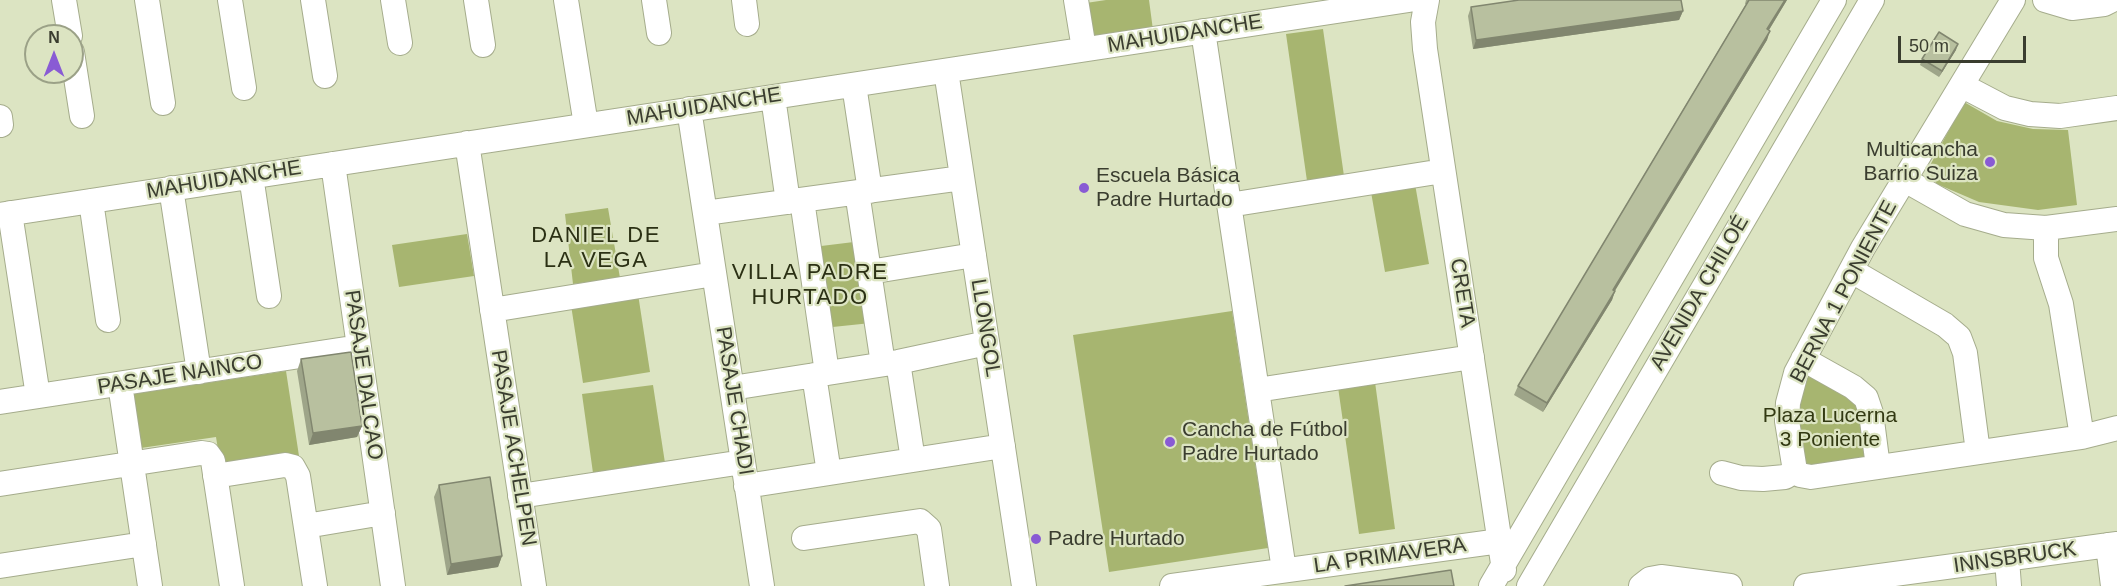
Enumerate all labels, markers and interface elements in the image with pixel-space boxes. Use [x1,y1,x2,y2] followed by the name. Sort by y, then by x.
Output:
[1106,9,1264,59] street label: MAHUIDANCHE
[24,24,84,84] north arrow
[1901,24,2028,62] scale bar
[48,29,60,46] text: N
[1909,36,1949,56] text: 50 m
[625,82,783,132] street label: MAHUIDANCHE
[1864,137,1978,187] place label: Multicancha Barrio Suiza
[145,155,303,205] street label: MAHUIDANCHE
[1983,155,1997,169] marker: Multicancha Barrio Suiza
[1096,163,1240,213] place label: Escuela Básica Padre Hurtado
[1077,181,1091,195] marker: Escuela Básica Padre Hurtado
[1785,196,1903,388] street label: BERNA 1 PONIENTE
[1645,211,1755,375] street label: AVENIDA CHILOÉ
[531,223,661,274] district label: DANIEL DE LA VEGA
[1444,257,1480,329] street label: CRETA
[732,260,888,312] district label: VILLA PADRE HURTADO
[965,277,1005,379] street label: LLONGOL
[339,288,387,462] street label: PASAJE DALCAO
[710,325,758,477] street label: PASAJE CHADI
[485,348,541,548] street label: PASAJE ACHELPEN
[96,350,264,400] street label: PASAJE NAINCO
[1763,403,1897,453] park label: Plaza Lucerna 3 Poniente
[1182,417,1348,467] place label: Cancha de Fútbol Padre Hurtado
[1163,435,1177,449] marker: Cancha de Fútbol Padre Hurtado
[1048,526,1185,552] place label: Padre Hurtado
[1029,532,1043,546] marker: Padre Hurtado
[1312,533,1468,579] street label: LA PRIMAVERA
[1952,537,2078,579] street label: INNSBRUCK

